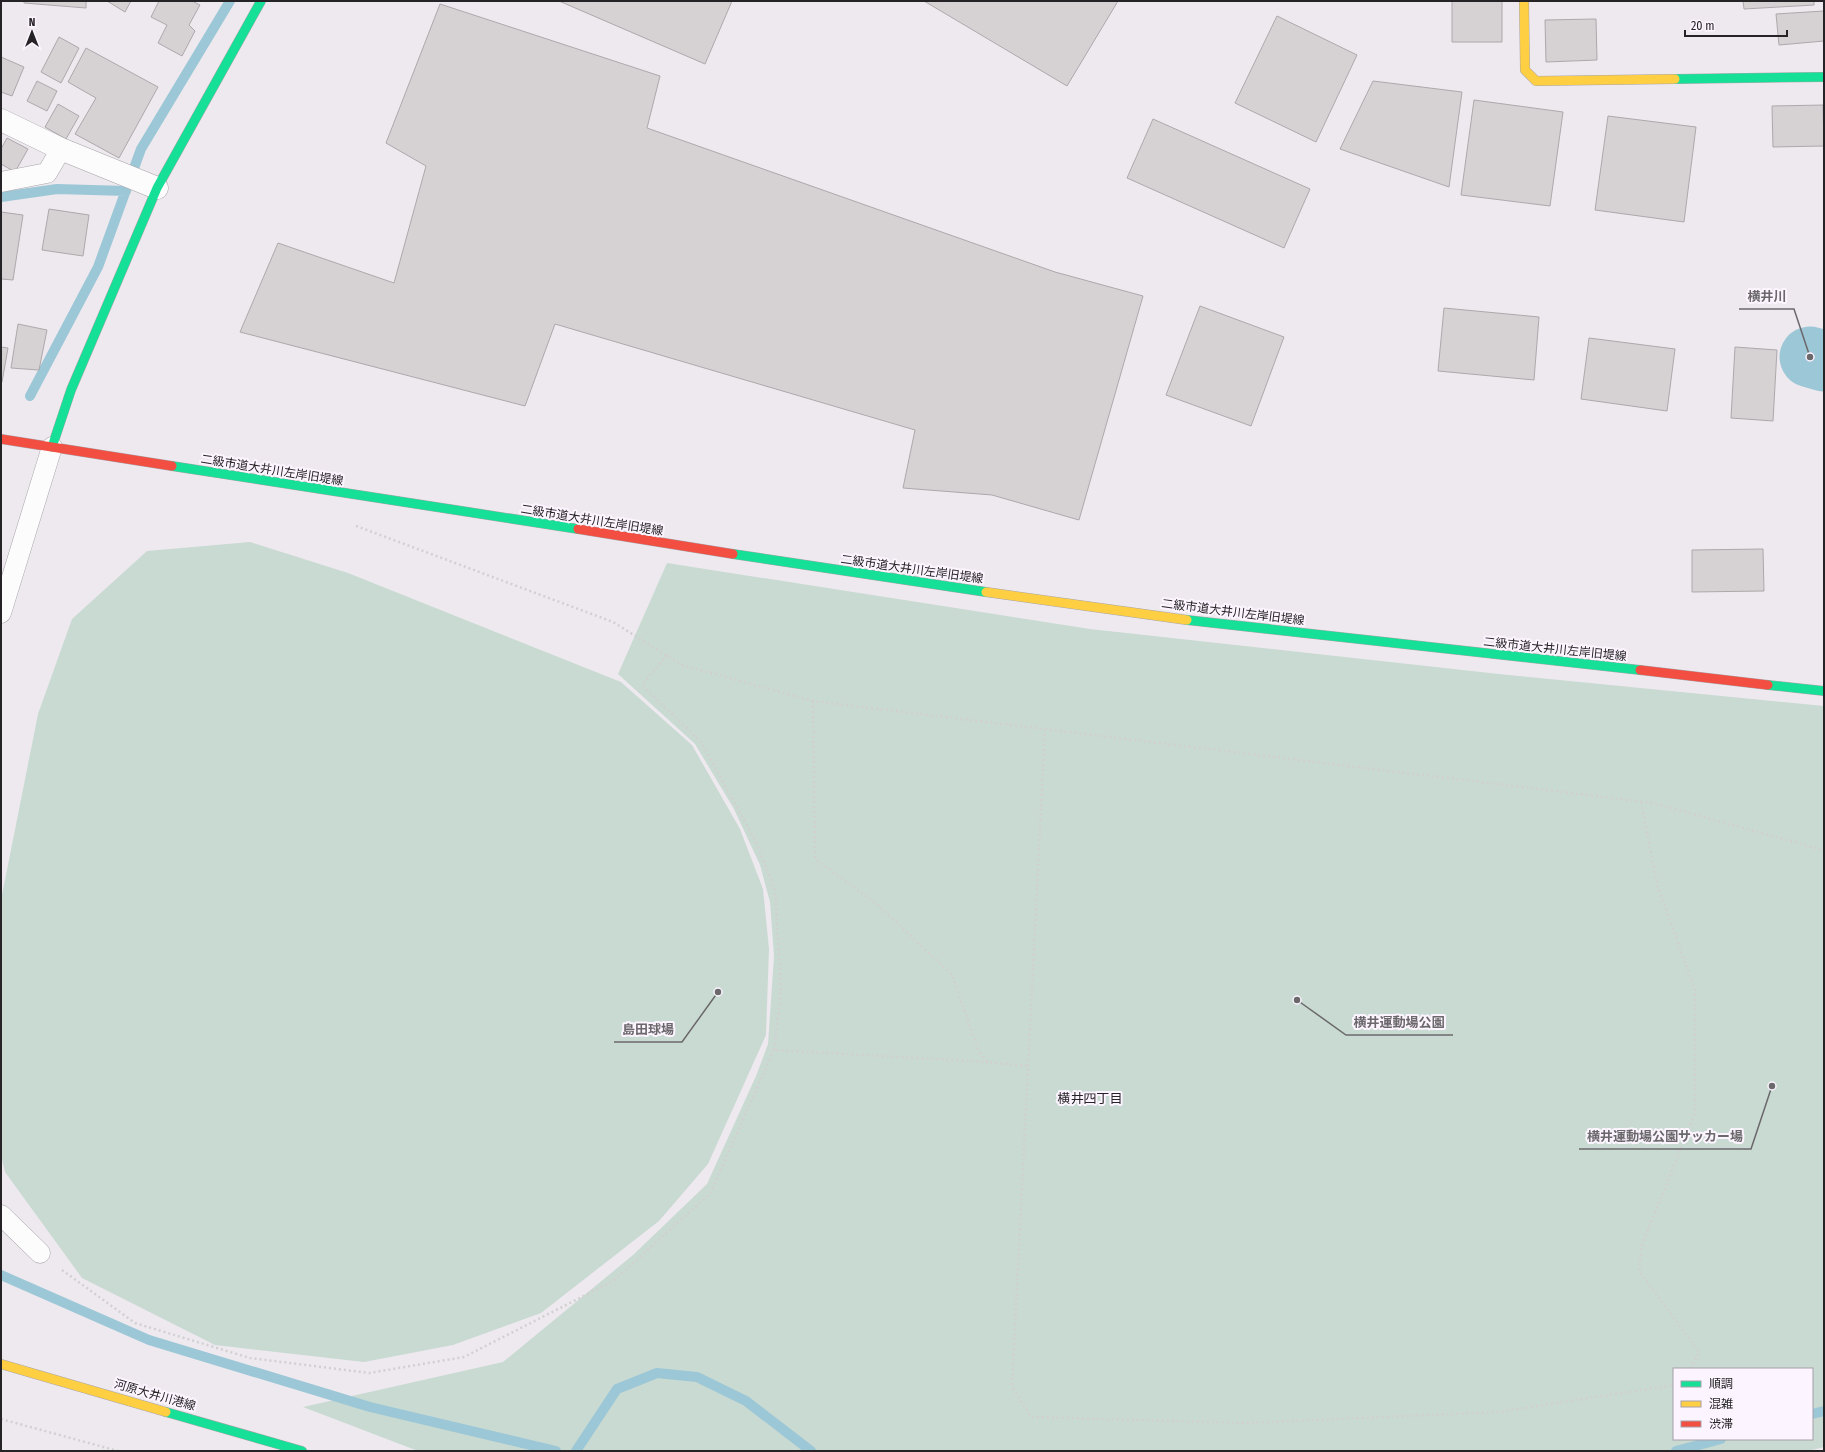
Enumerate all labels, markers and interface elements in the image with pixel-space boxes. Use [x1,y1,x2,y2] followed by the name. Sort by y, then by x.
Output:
[12,12,52,52] north arrow
[1685,12,1787,38] scale bar
[29,16,35,29] text: N
[1691,19,1715,33] text: 20 m
[1739,284,1794,309] callout: 横井川
[1747,289,1787,304] text: 横井川
[200,452,344,488] street label: 二級市道大井川左岸旧堤線
[520,502,664,538] street label: 二級市道大井川左岸旧堤線
[840,552,984,586] street label: 二級市道大井川左岸旧堤線
[1161,596,1305,628] street label: 二級市道大井川左岸旧堤線
[1483,635,1627,663] street label: 二級市道大井川左岸旧堤線
[1346,1010,1453,1035] callout: 横井運動場公園
[1353,1015,1445,1030] text: 横井運動場公園
[614,1017,682,1042] callout: 島田球場
[622,1022,674,1037] text: 島田球場
[1057,1091,1123,1106] district label: 横井四丁目
[1579,1124,1751,1149] callout: 横井運動場公園サッカー場
[1587,1129,1743,1144] text: 横井運動場公園サッカー場
[1673,1368,1813,1440] legend
[113,1377,197,1413] street label: 河原大井川港線
[1709,1377,1733,1391] text: 順調
[1709,1397,1733,1411] text: 混雑
[1709,1417,1733,1431] text: 渋滞

